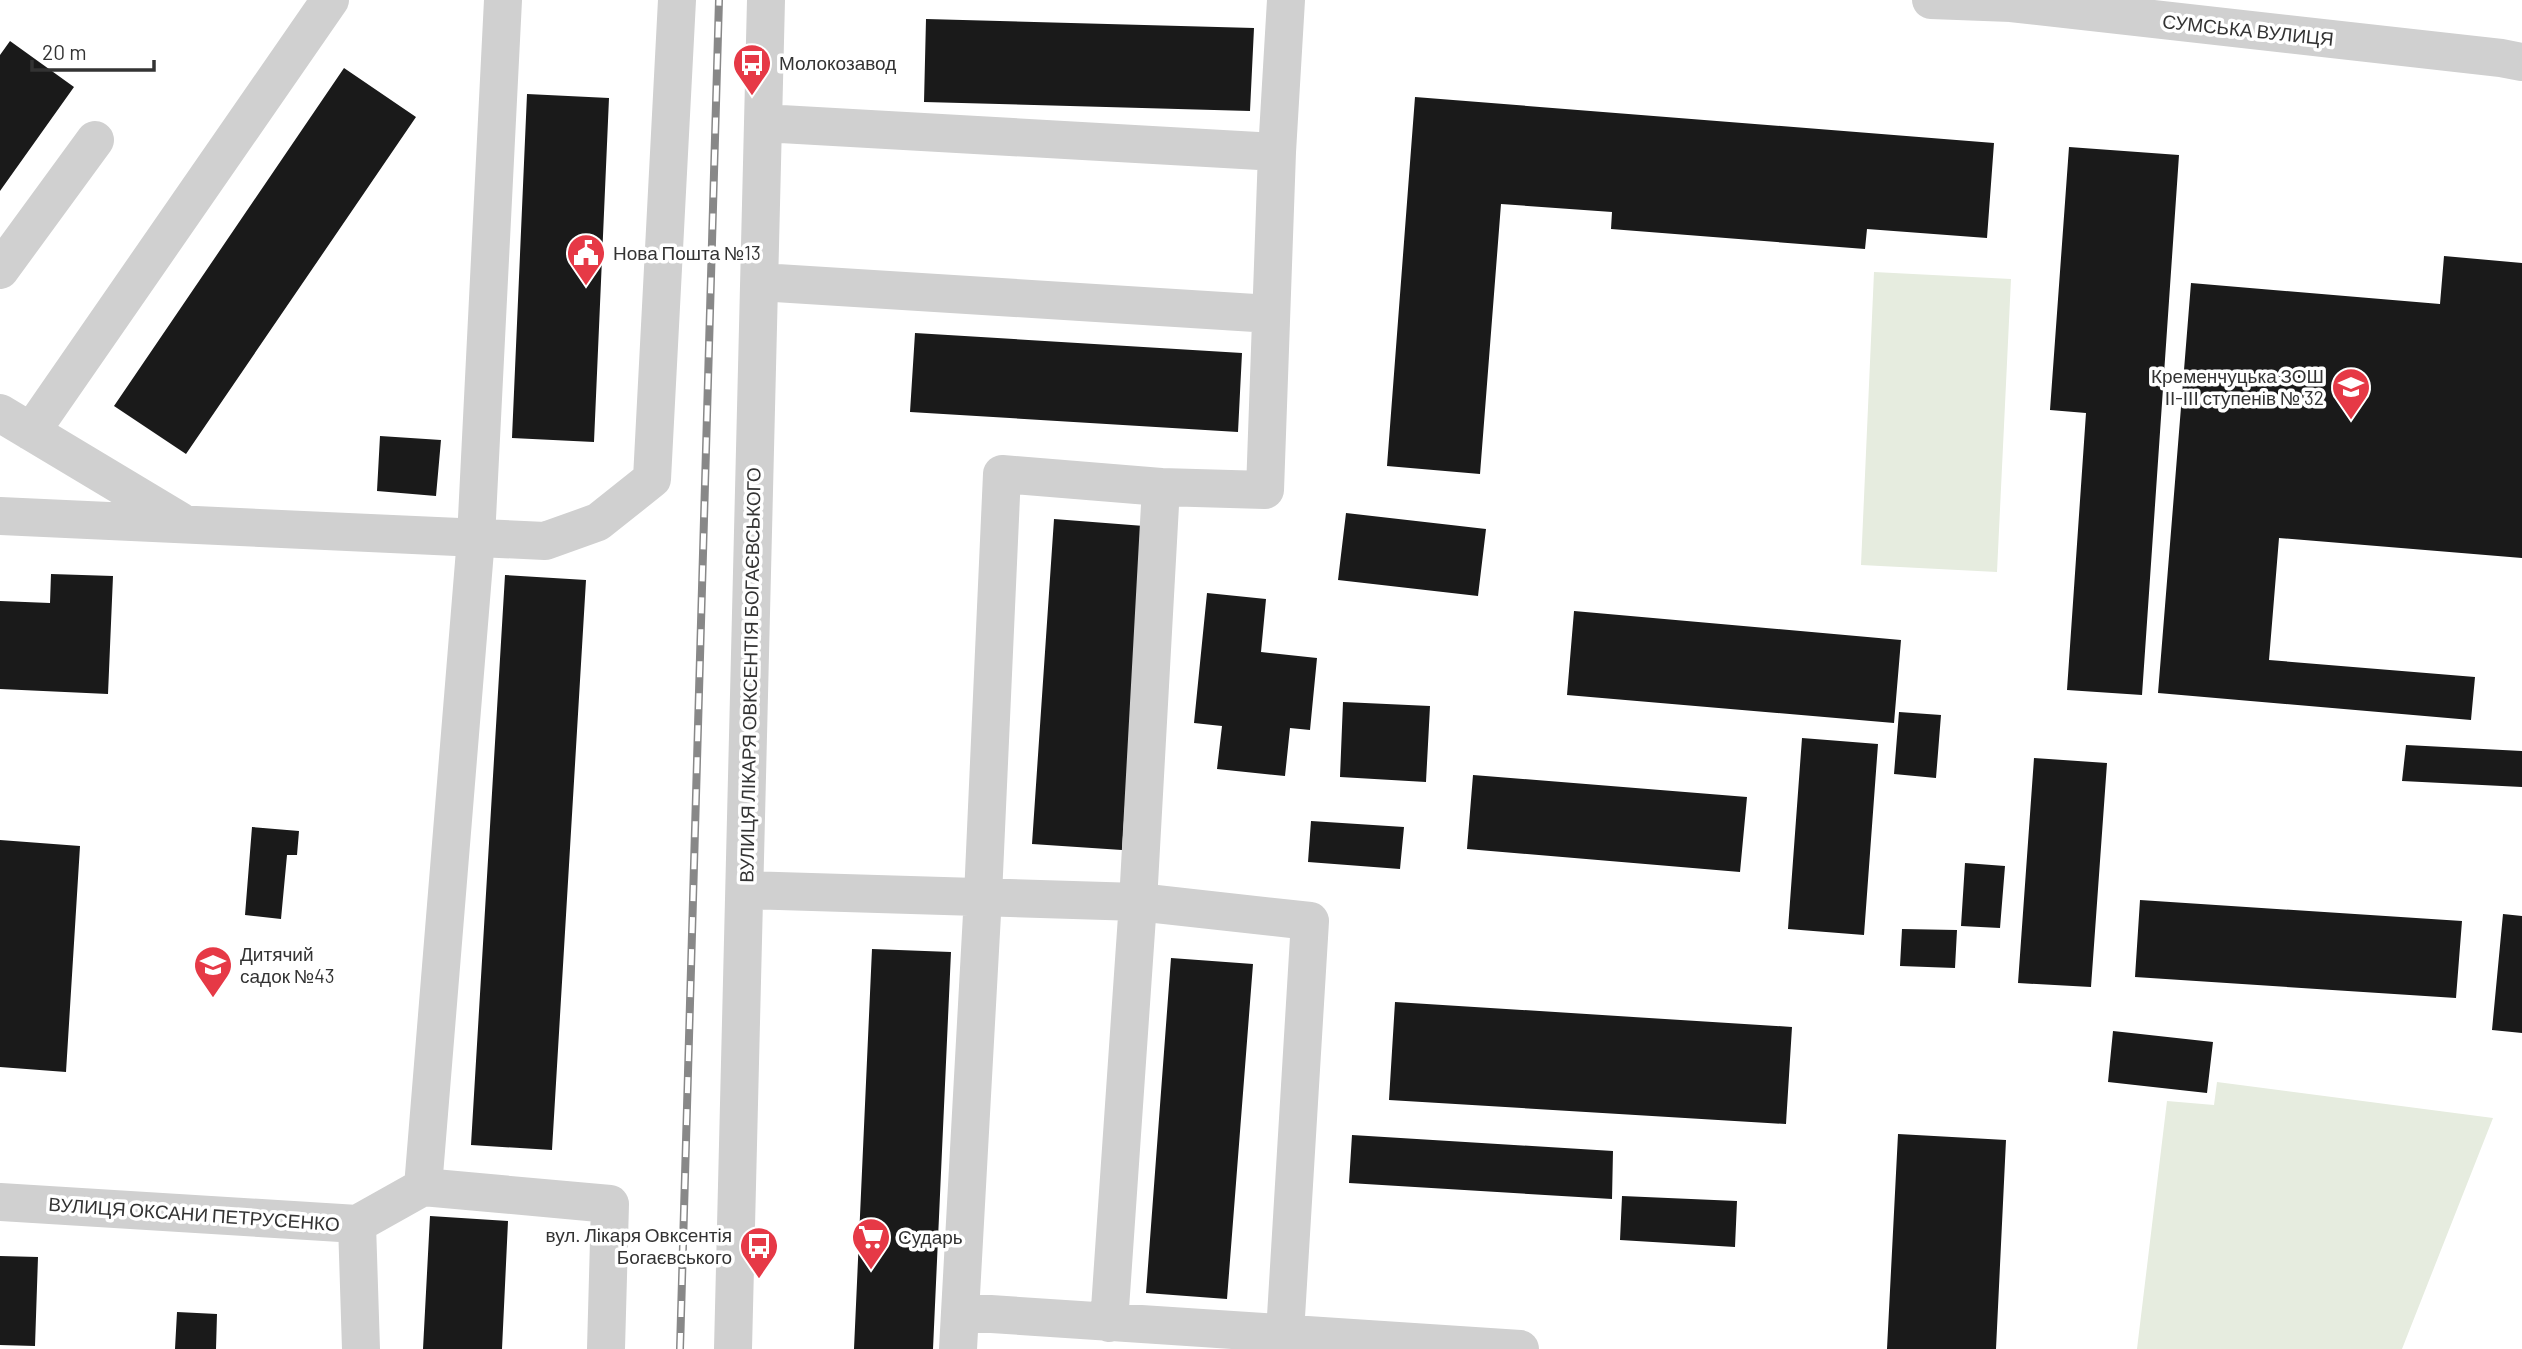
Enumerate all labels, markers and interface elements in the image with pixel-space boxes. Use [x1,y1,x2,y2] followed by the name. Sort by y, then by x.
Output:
[2161,9,2335,50] street label: СУМСЬКА ВУЛИЦЯ
[32,28,154,72] scale bar
[42,39,87,64] text: 20 m
[731,42,773,97] bus stop icon: Молокозавод
[779,51,896,74] place label: Молокозавод
[565,232,607,287] public building icon: Нова Пошта №13
[613,241,761,264] place label: Нова Пошта №13
[2151,364,2324,409] place label: Кременчуцька ЗОШ ІІ-ІІІ ступенів № 32
[2330,366,2372,421] school or university icon: Кременчуцька ЗОШ ІІ-ІІІ ступенів № 32
[734,467,765,883] street label: ВУЛИЦЯ ЛІКАРЯ ОВКСЕНТІЯ БОГАЄВСЬКОГО
[240,942,334,987] place label: Дитячий садок №43
[192,944,234,999] school or university icon: Дитячий садок №43
[48,1192,340,1235] street label: ВУЛИЦЯ ОКСАНИ ПЕТРУСЕНКО
[850,1216,892,1271] supermarket icon: Сударь
[545,1223,732,1268] place label: вул. Лікаря Овксентія Богаєвського
[738,1225,780,1280] bus stop icon: вул. Лікаря Овксентія Богаєвського
[898,1225,963,1248] place label: Сударь

